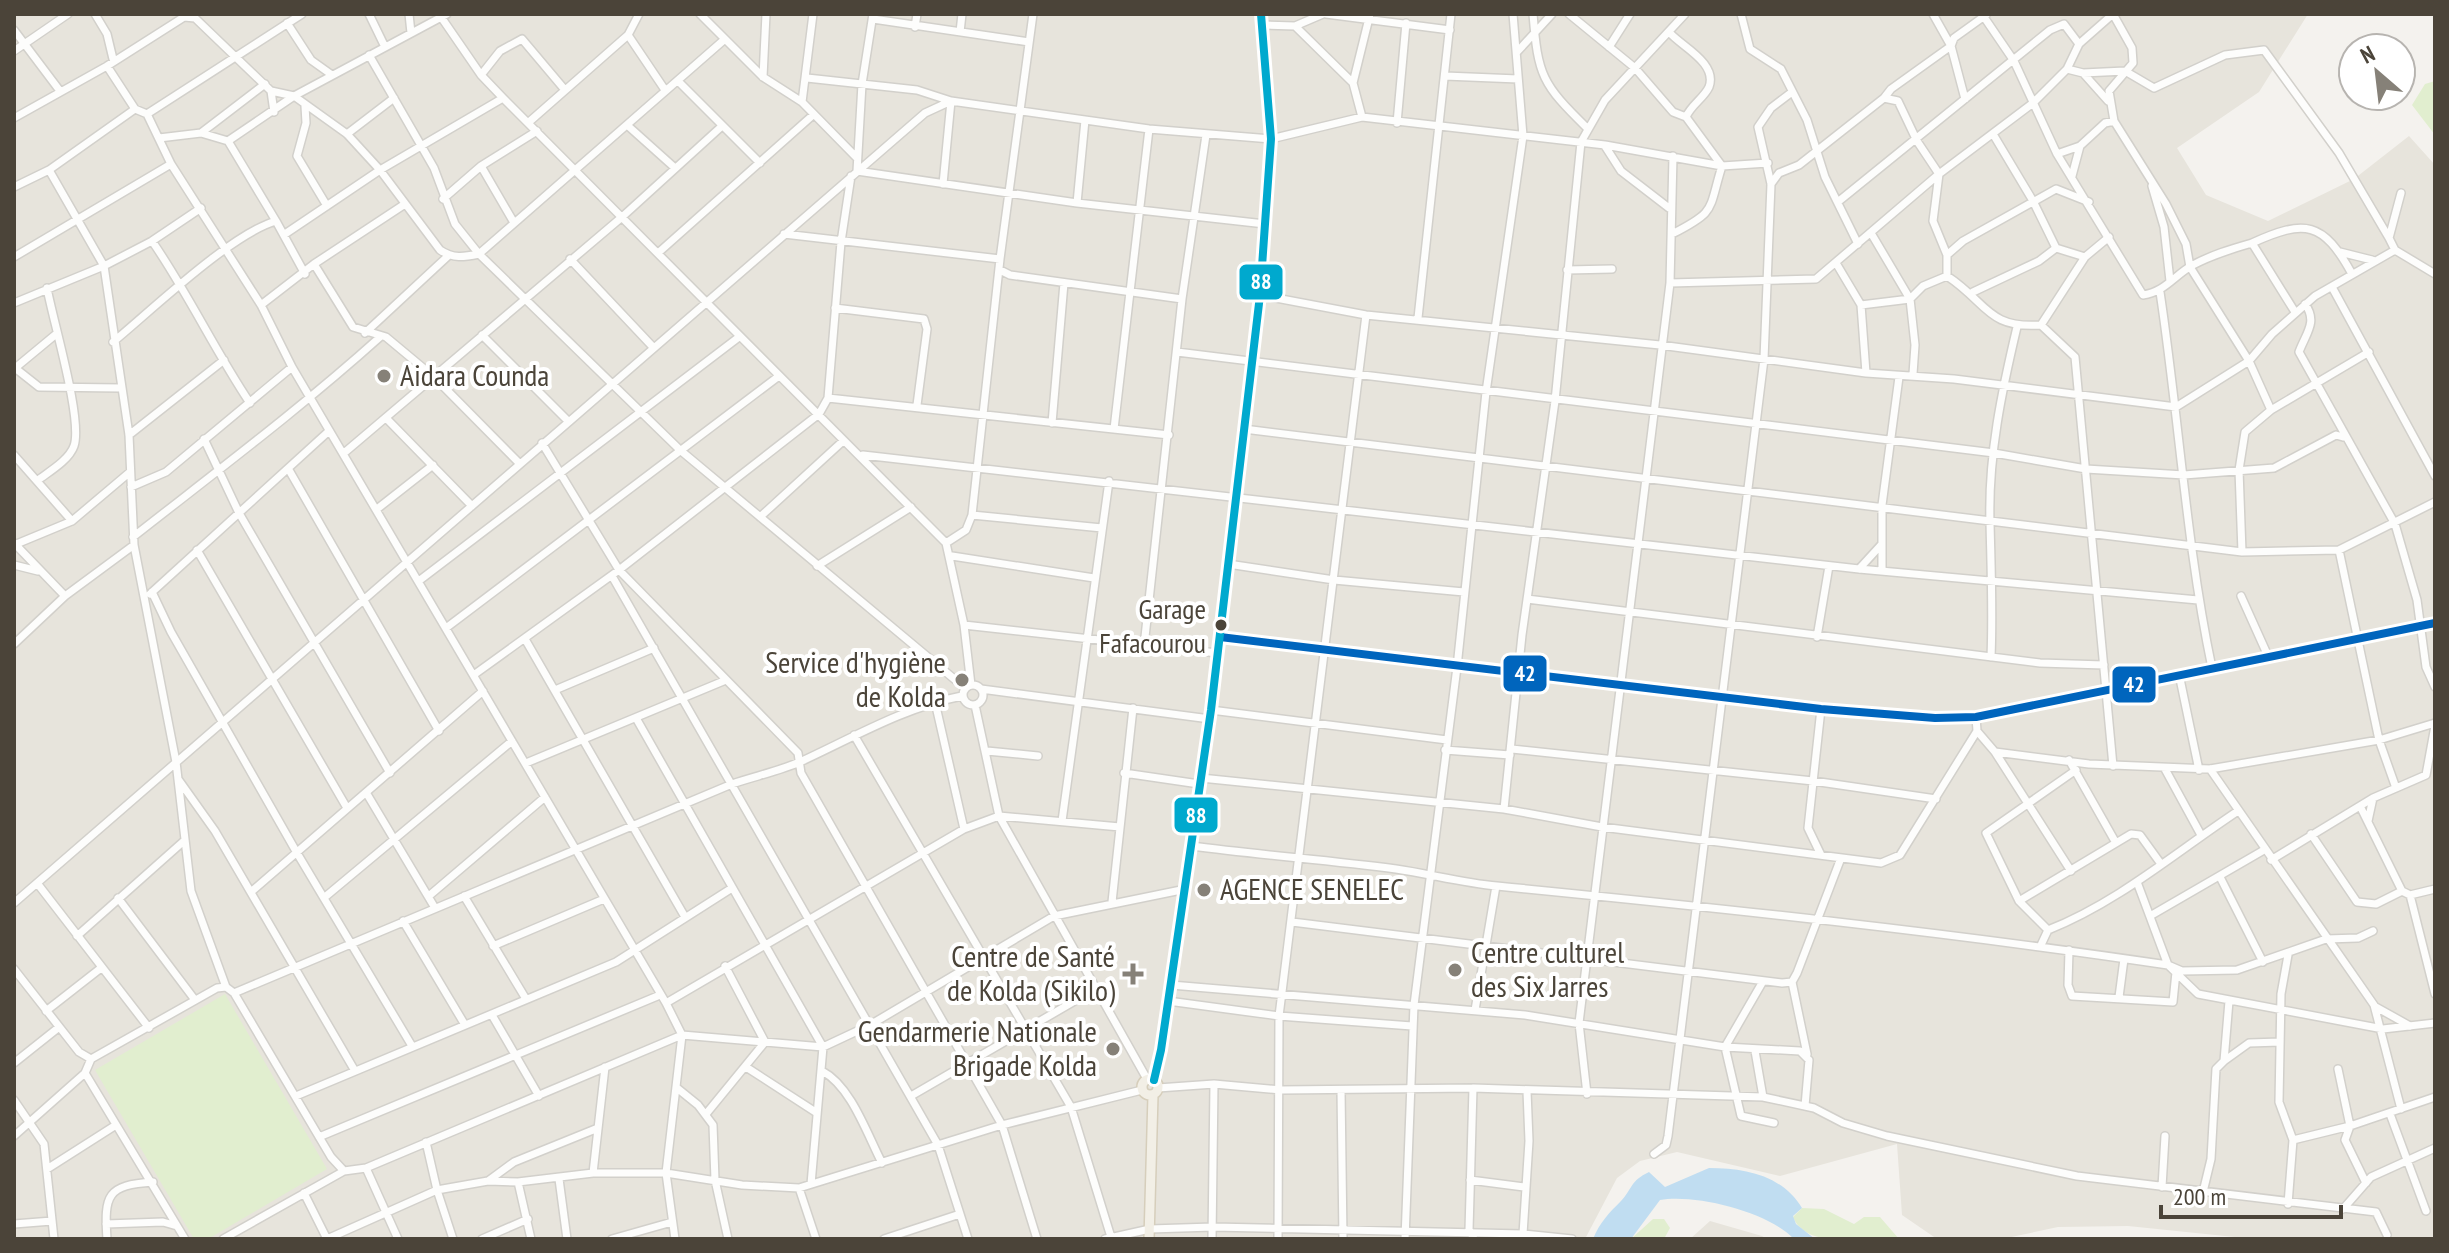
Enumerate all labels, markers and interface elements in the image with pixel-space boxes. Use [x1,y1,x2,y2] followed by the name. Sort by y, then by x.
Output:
[2337,32,2417,112] north arrow
[2356,39,2379,69] text: N
[1238,263,1284,301] line badge: 88
[1250,267,1272,295] text: 88
[400,355,549,394] place label: Aidara Counda
[375,367,393,385] marker: Aidara Counda
[1099,590,1206,661] place label: Garage Fafacourou
[1213,617,1229,633] marker: Garage Fafacourou
[765,642,946,715] place label: Service d'hygiène de Kolda
[1502,654,1548,693] line badge: 42
[1514,659,1536,687] text: 42
[2111,665,2157,704] line badge: 42
[2123,670,2145,698] text: 42
[953,671,971,689] marker: Service d'hygiène de Kolda
[1173,796,1219,834] line badge: 88
[1185,801,1207,829] text: 88
[1220,869,1404,908] place label: AGENCE SENELEC
[1195,881,1213,899] marker: AGENCE SENELEC
[1471,932,1624,1005] place label: Centre culturel des Six Jarres
[947,936,1115,1009] place label: Centre de Santé de Kolda (Sikilo)
[1446,961,1464,979] marker: Centre culturel des Six Jarres
[1122,963,1144,985] marker: Centre de Santé de Kolda (Sikilo)
[858,1011,1097,1084] place label: Gendarmerie Nationale Brigade Kolda
[1104,1040,1122,1058] marker: Gendarmerie Nationale Brigade Kolda
[2161,1169,2341,1219] scale bar
[2173,1181,2226,1212] text: 200 m

